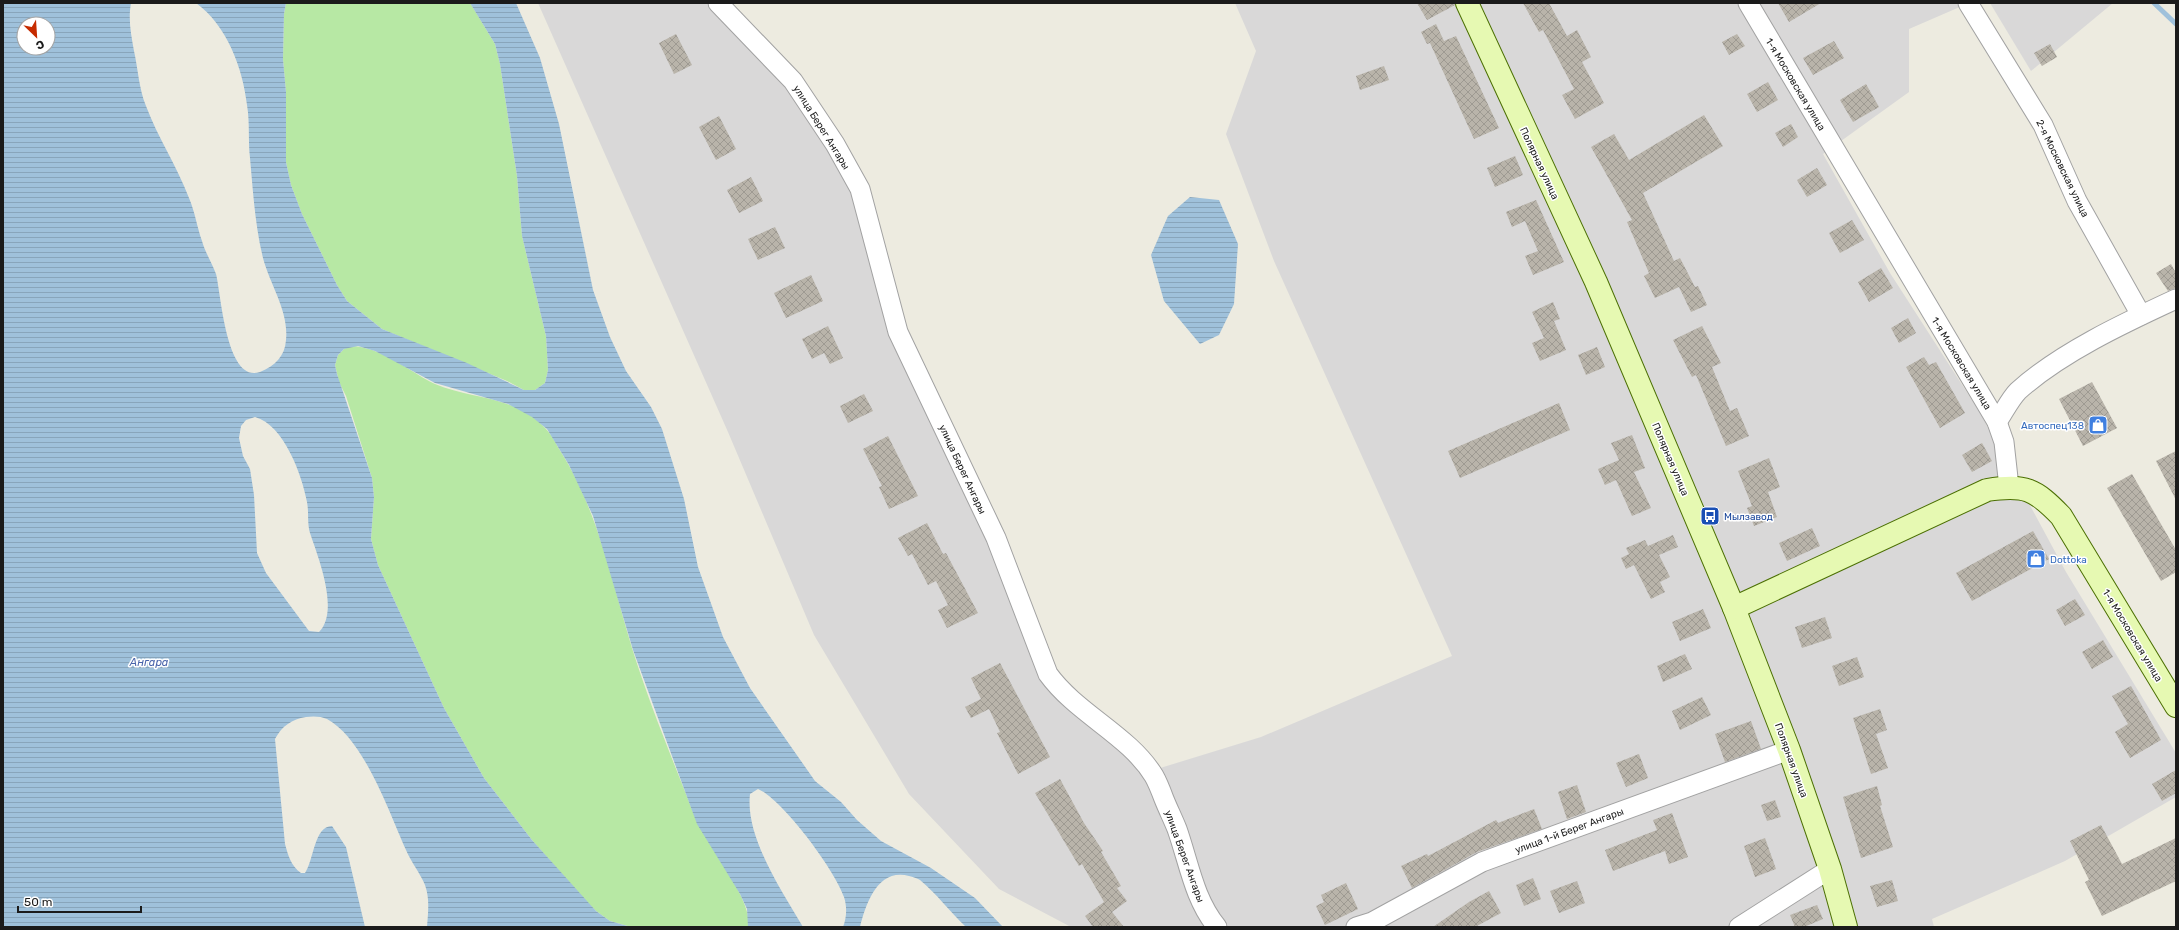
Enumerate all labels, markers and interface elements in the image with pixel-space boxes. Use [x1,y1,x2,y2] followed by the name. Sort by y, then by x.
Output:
[16,16,56,56] north arrow
[1763,36,1828,133] street label: 1-я Московская улица
[34,37,46,52] text: С
[790,83,852,172] street label: улица Берег Ангары
[2033,118,2091,219] street label: 2-я Московская улица
[1517,125,1561,201] street label: Полярная улица
[1929,315,1994,412] street label: 1-я Московская улица
[2087,414,2109,436] shop icon: Автоспец138
[2021,420,2084,432] place label: Автоспец138
[1649,421,1691,498] street label: Полярная улица
[936,423,988,516] street label: улица Берег Ангары
[1699,505,1721,527] bus stop icon: Мылзавод
[1724,511,1773,523] place label: Мылзавод
[2025,548,2047,570] shop icon: Dottoka
[2050,554,2087,566] place label: Dottoka
[2100,587,2165,684] street label: 1-я Московская улица
[129,656,169,669] water label: Ангара
[1772,722,1810,799] street label: Полярная улица
[1513,806,1625,856] street label: улица 1-й Берег Ангары
[1162,809,1206,904] street label: улица Берег Ангары
[18,888,141,914] scale bar
[24,895,52,909] text: 50 m

